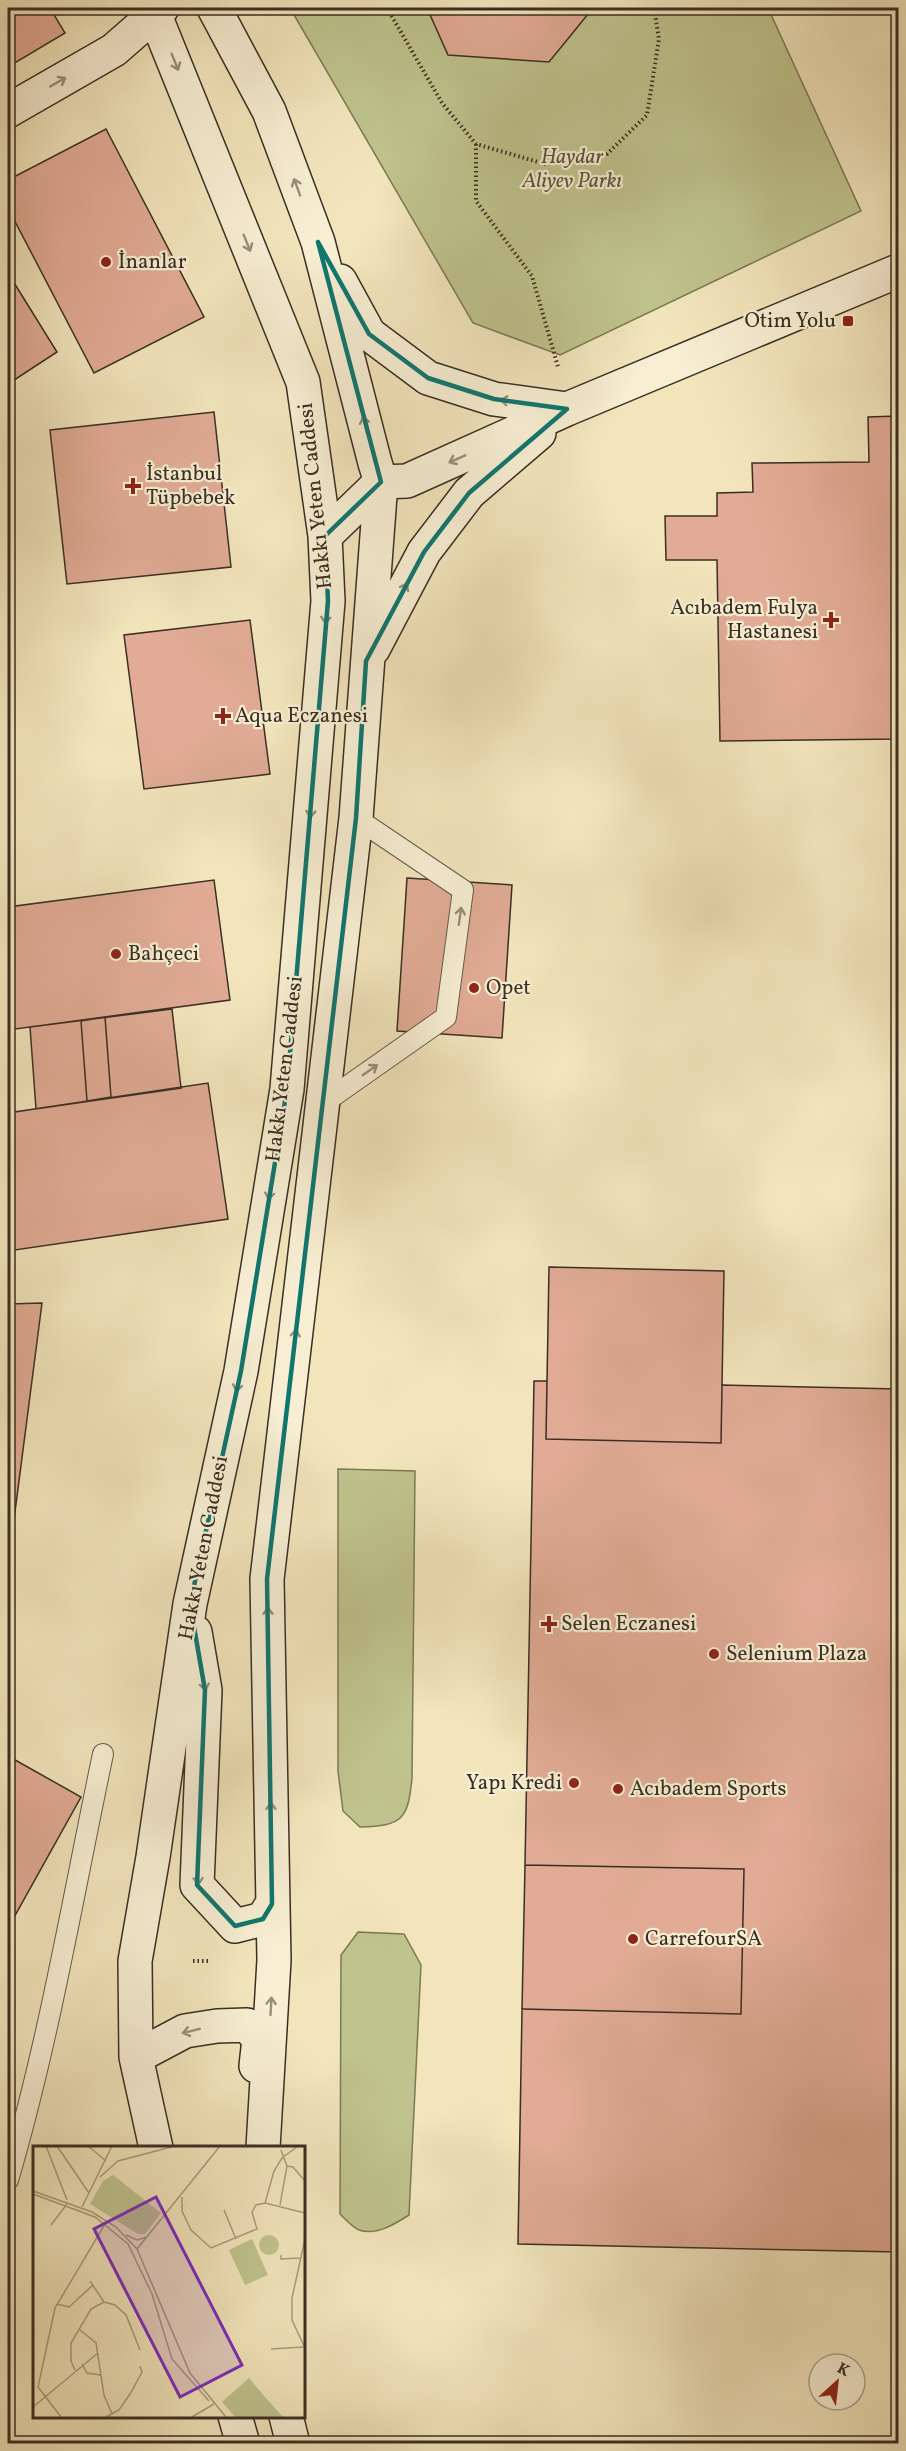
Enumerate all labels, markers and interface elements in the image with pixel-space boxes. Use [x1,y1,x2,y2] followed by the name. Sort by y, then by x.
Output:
[170,52,181,70] one-way arrow
[49,76,66,88] one-way arrow
[521,143,622,196] park label: Haydar Aliyev Parkı
[291,178,302,197] one-way arrow
[242,233,253,251] one-way arrow
[118,248,187,277] place label: İnanlar
[99,255,113,269] marker: İnanlar
[744,307,836,336] place label: Otim Yolu
[841,314,855,328] marker: Otim Yolu
[500,396,520,407] one-way arrow
[292,401,340,591] street label: Hakkı Yeten Caddesi
[358,416,370,435] one-way arrow
[448,453,466,465] one-way arrow
[146,460,236,513] place label: İstanbul Tüpbebek
[124,477,142,495] marker: İstanbul Tüpbebek
[398,582,409,600] one-way arrow
[670,594,818,647] place label: Acıbadem Fulya Hastanesi
[321,604,332,624] one-way arrow
[822,611,840,629] marker: Acıbadem Fulya Hastanesi
[235,702,368,731] place label: Aqua Eczanesi
[216,709,230,723] marker: Aqua Eczanesi
[305,799,316,819] one-way arrow
[454,906,465,926] one-way arrow
[128,940,199,969] place label: Bahçeci
[109,947,123,961] marker: Bahçeci
[259,974,311,1164] street label: Hakkı Yeten Caddesi
[486,974,531,1003] place label: Opet
[467,981,481,995] marker: Opet
[361,1064,377,1076] one-way arrow
[264,1181,275,1200] one-way arrow
[289,1329,300,1349] one-way arrow
[232,1374,244,1393] one-way arrow
[172,1453,236,1643] street label: Hakkı Yeten Caddesi
[262,1606,273,1626] one-way arrow
[561,1610,696,1639] place label: Selen Eczanesi
[542,1617,556,1631] marker: Selen Eczanesi
[726,1640,867,1669] place label: Selenium Plaza
[707,1647,721,1661] marker: Selenium Plaza
[198,1671,209,1691] one-way arrow
[466,1769,562,1798] place label: Yapı Kredi
[630,1775,787,1804] place label: Acıbadem Sports
[567,1776,581,1790] marker: Yapı Kredi
[611,1782,625,1796] marker: Acıbadem Sports
[265,1801,277,1821] one-way arrow
[193,1866,204,1886] one-way arrow
[645,1925,762,1954] place label: CarrefourSA
[626,1932,640,1946] marker: CarrefourSA
[266,1996,277,2016] one-way arrow
[182,2026,201,2037] one-way arrow
[33,2146,304,2418] inset map
[807,2352,867,2412] north arrow
[833,2358,853,2383] text: K

